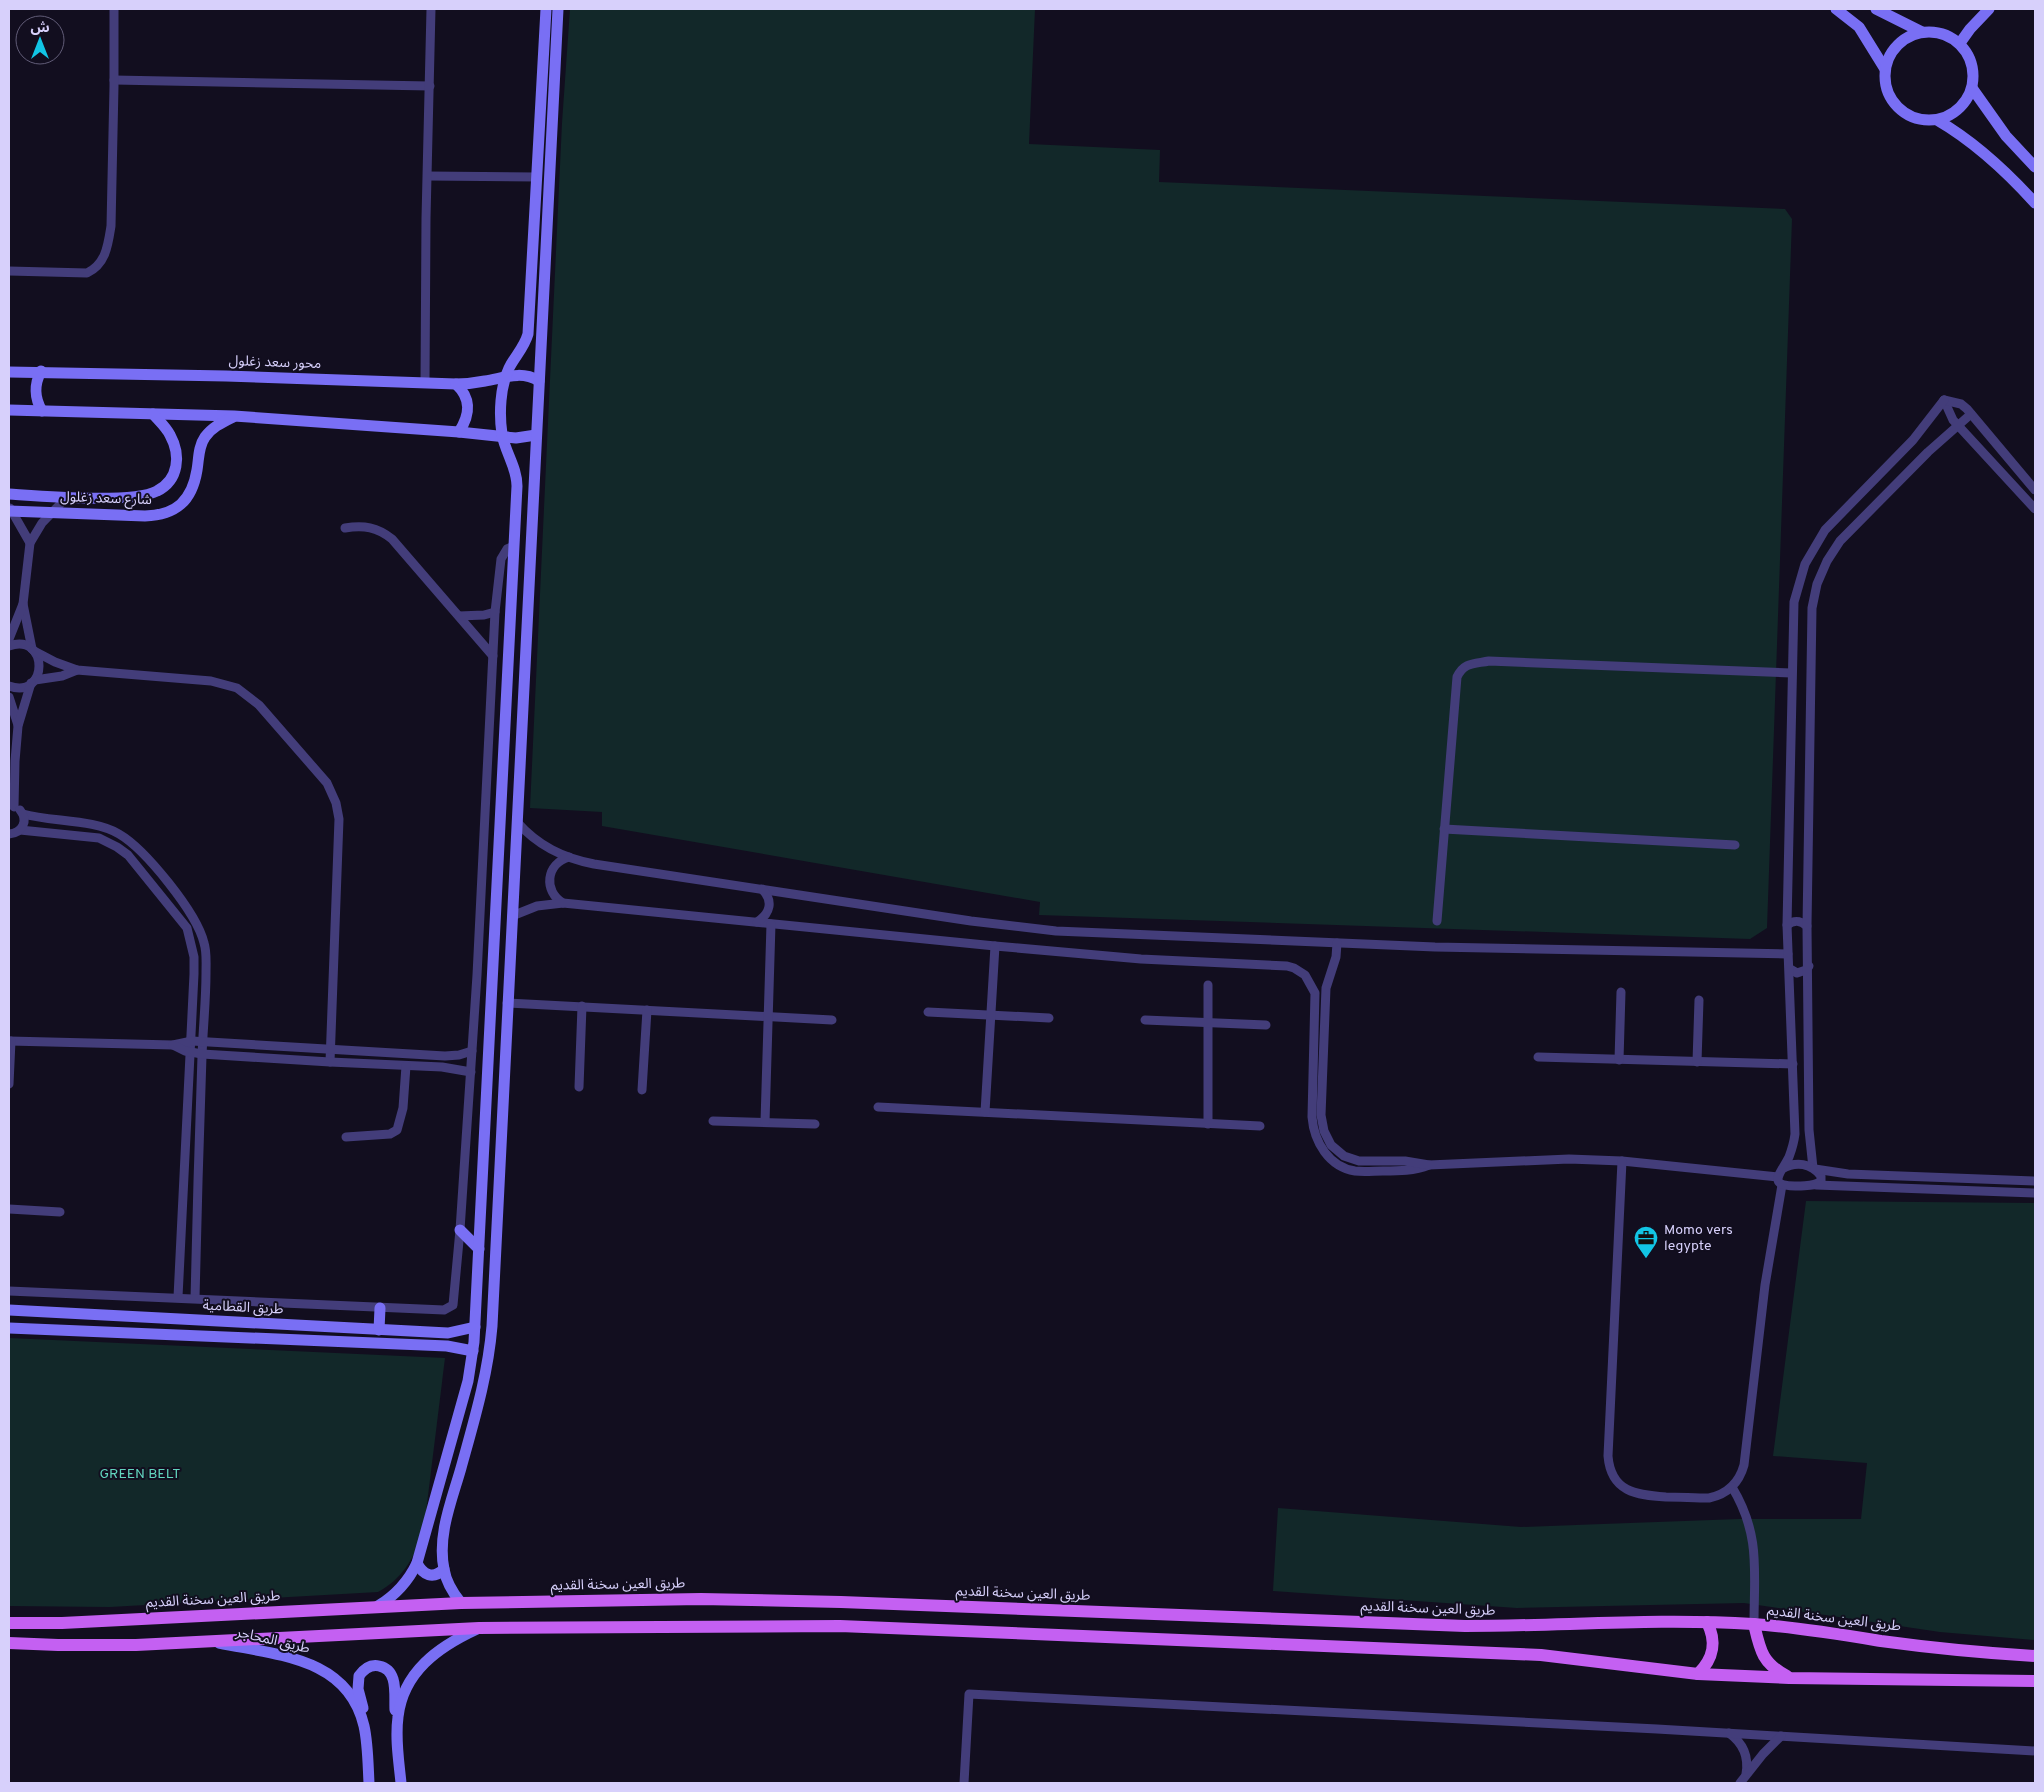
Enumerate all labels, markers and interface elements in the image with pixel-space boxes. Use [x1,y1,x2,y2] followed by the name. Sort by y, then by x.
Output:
[15,15,65,65] north arrow
[30,20,50,37] text: ش
[228,353,322,373] street label: محور سعد زغلول
[60,489,152,510] street label: شارع سعد زغلول
[1664,1222,1733,1255] place label: Momo vers legypte
[1633,1225,1659,1259] office icon: Momo vers legypte
[202,1297,284,1319] street label: طريق القطامية
[99,1466,181,1483] park label: GREEN BELT
[551,1575,685,1596] street label: طريق العين سخنة القديم
[955,1583,1091,1606] street label: طريق العين سخنة القديم
[145,1588,281,1613] street label: طريق العين سخنة القديم
[1360,1598,1496,1621] street label: طريق العين سخنة القديم
[1766,1602,1902,1637] street label: طريق العين سخنة القديم
[233,1624,312,1658] street label: طريق المحاجر

